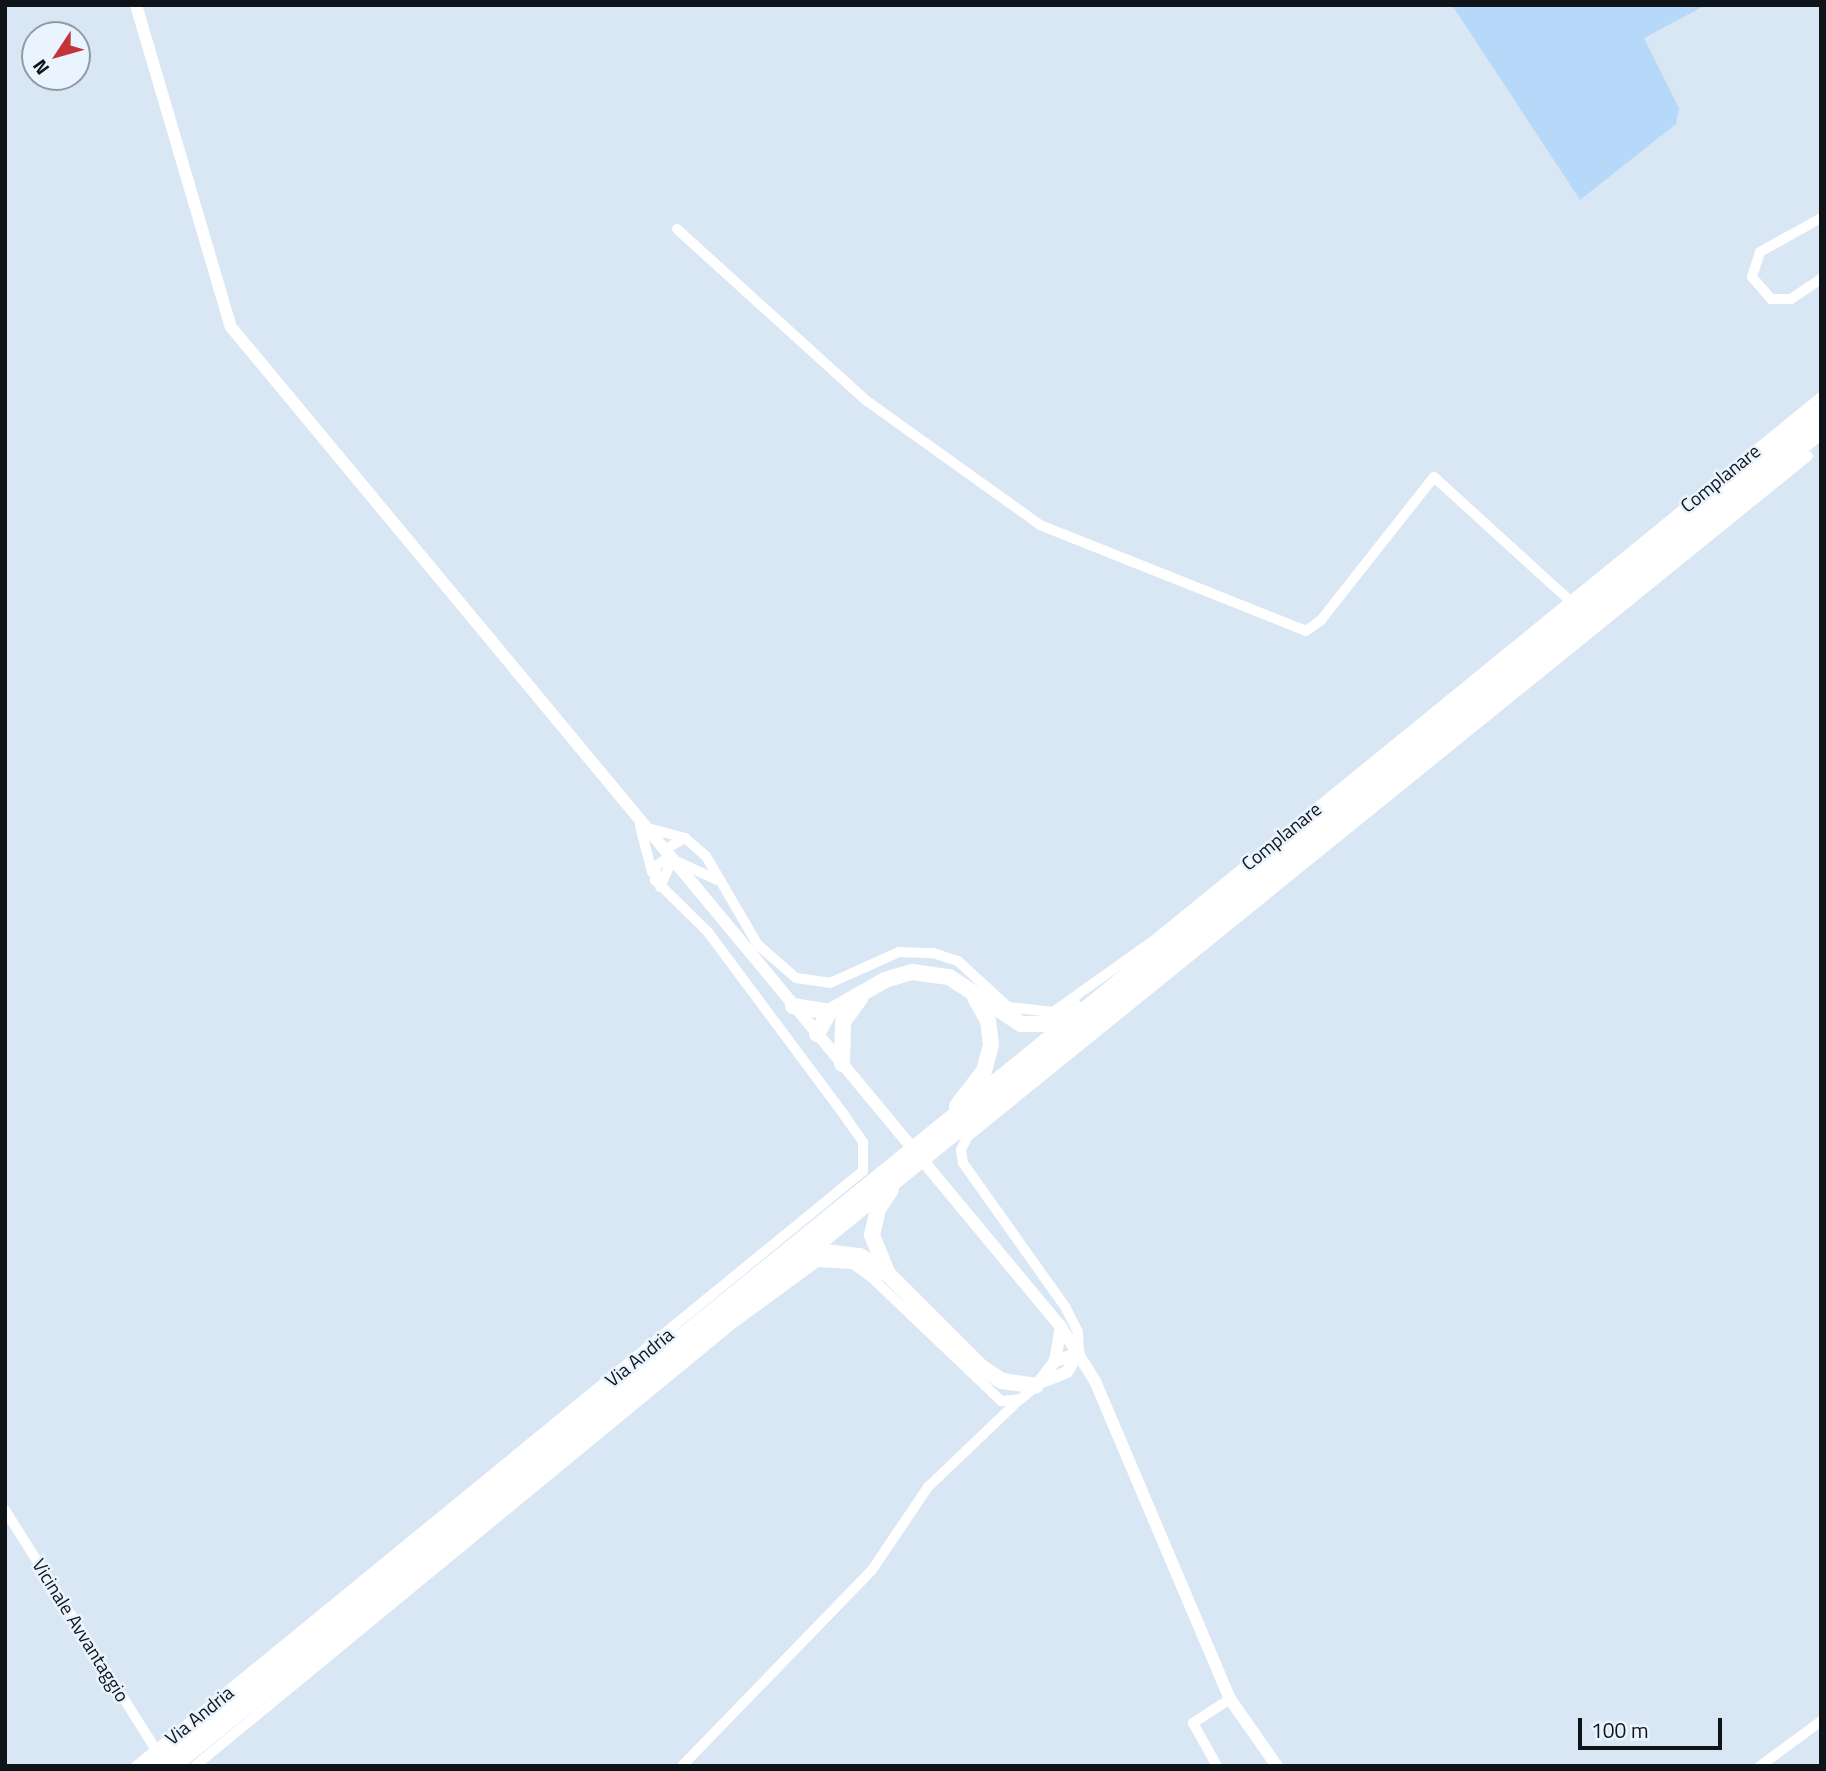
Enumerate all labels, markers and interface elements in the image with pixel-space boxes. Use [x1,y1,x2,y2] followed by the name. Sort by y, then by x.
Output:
[21,21,91,91] north arrow
[25,54,56,81] text: N
[1676,439,1764,517] street label: Complanare
[1237,797,1325,875] street label: Complanare
[600,1323,678,1391] street label: Via Andria
[28,1554,134,1706] street label: Vicinale Avvantaggio
[160,1681,238,1749] street label: Via Andria
[1581,1704,1724,1748] scale bar
[1591,1714,1648,1746] text: 100 m

